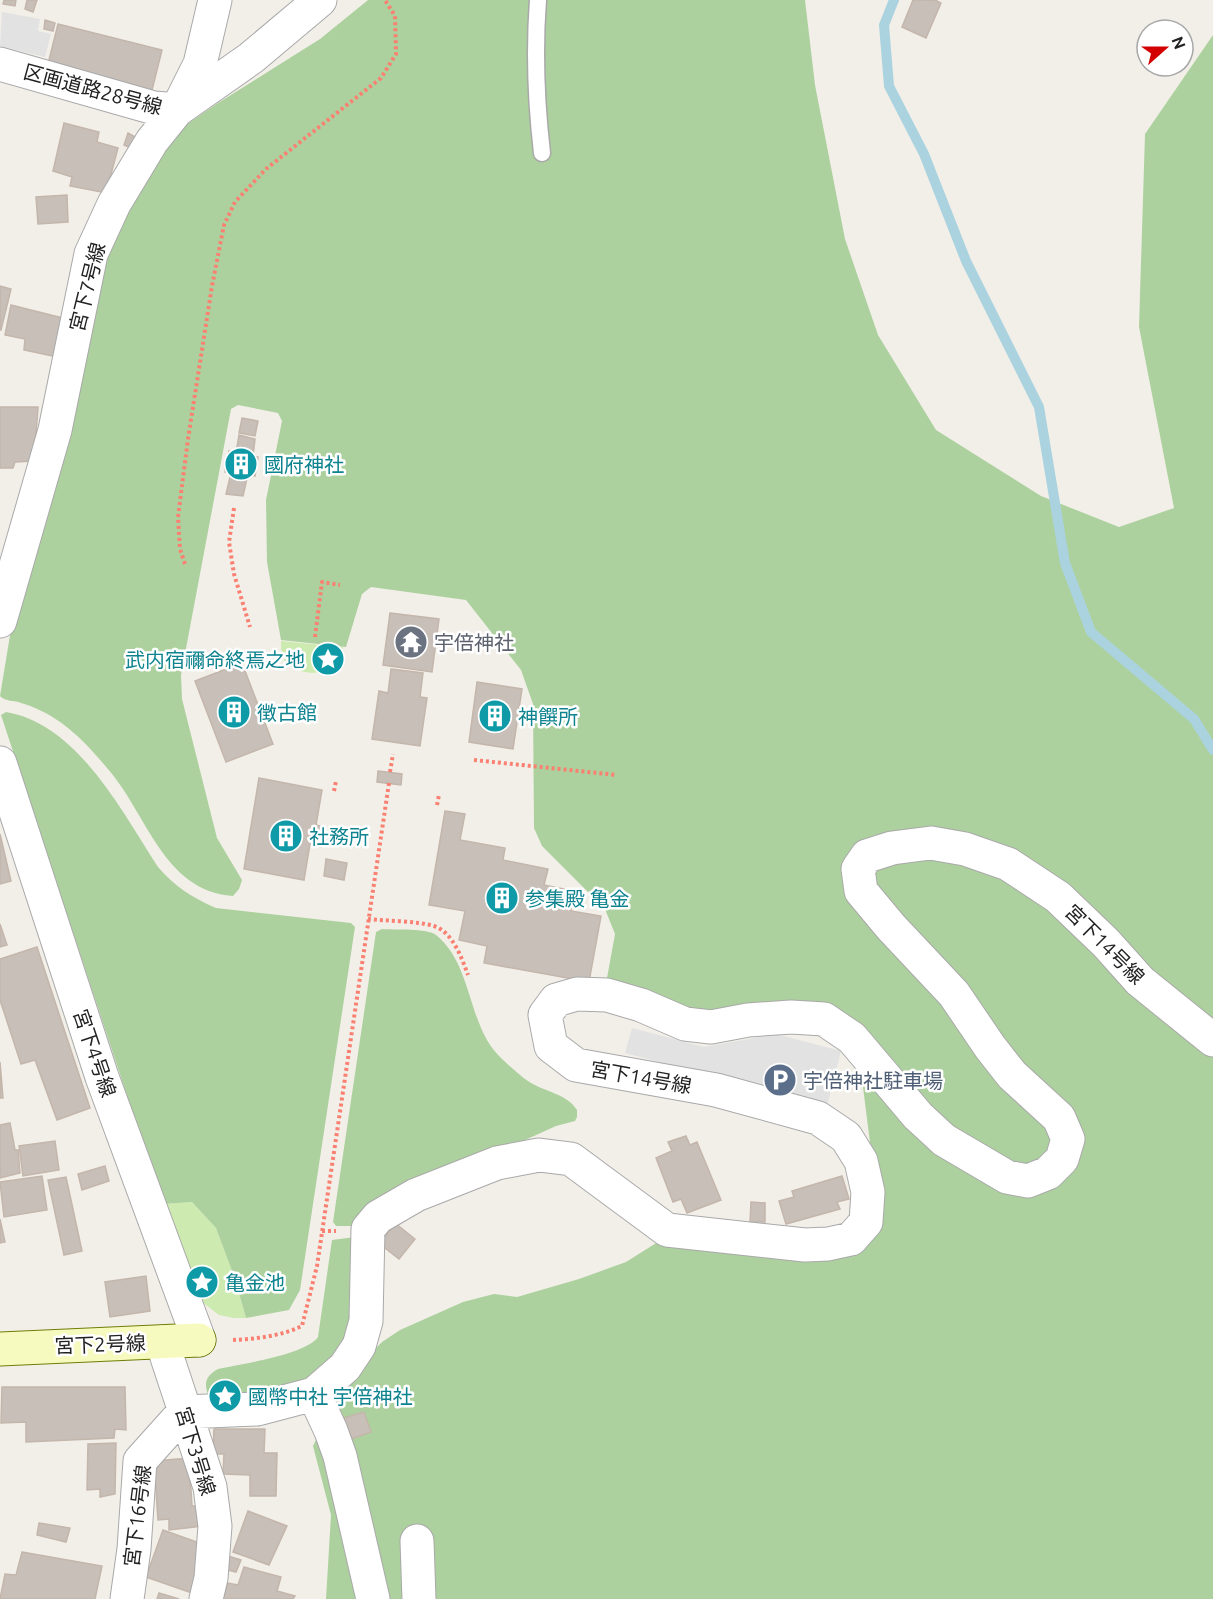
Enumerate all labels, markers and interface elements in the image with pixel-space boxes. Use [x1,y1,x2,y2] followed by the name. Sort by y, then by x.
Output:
[1135,18,1195,78] north arrow
[1168,34,1190,51] text: N
[21,59,165,119] street label: 区画道路28号線
[65,240,109,334] street label: 宮下7号線
[223,446,259,482] building icon: 國府神社
[264,453,344,476] place label: 國府神社
[393,624,429,660] temple icon: 宇倍神社
[434,631,514,654] place label: 宇倍神社
[310,641,346,677] place icon: 武内宿禰命終焉之地
[125,648,305,671] place label: 武内宿禰命終焉之地
[216,694,252,730] building icon: 徴古館
[477,698,513,734] building icon: 神饌所
[257,701,317,724] place label: 徴古館
[518,705,578,728] place label: 神饌所
[268,818,304,854] building icon: 社務所
[309,825,369,848] place label: 社務所
[484,880,520,916] building icon: 参集殿 亀金
[525,887,630,910] place label: 参集殿 亀金
[1061,900,1149,988] street label: 宮下14号線
[69,1006,121,1100] street label: 宮下4号線
[589,1057,693,1097] street label: 宮下14号線
[762,1062,798,1098] parking icon: 宇倍神社駐車場
[803,1069,943,1092] place label: 宇倍神社駐車場
[184,1264,220,1300] place icon: 亀金池
[225,1271,285,1294] place label: 亀金池
[54,1331,146,1357] street label: 宮下2号線
[207,1378,243,1414] place icon: 國幣中社 宇倍神社
[248,1385,413,1408] place label: 國幣中社 宇倍神社
[172,1404,220,1498] street label: 宮下3号線
[119,1464,155,1568] street label: 宮下16号線

